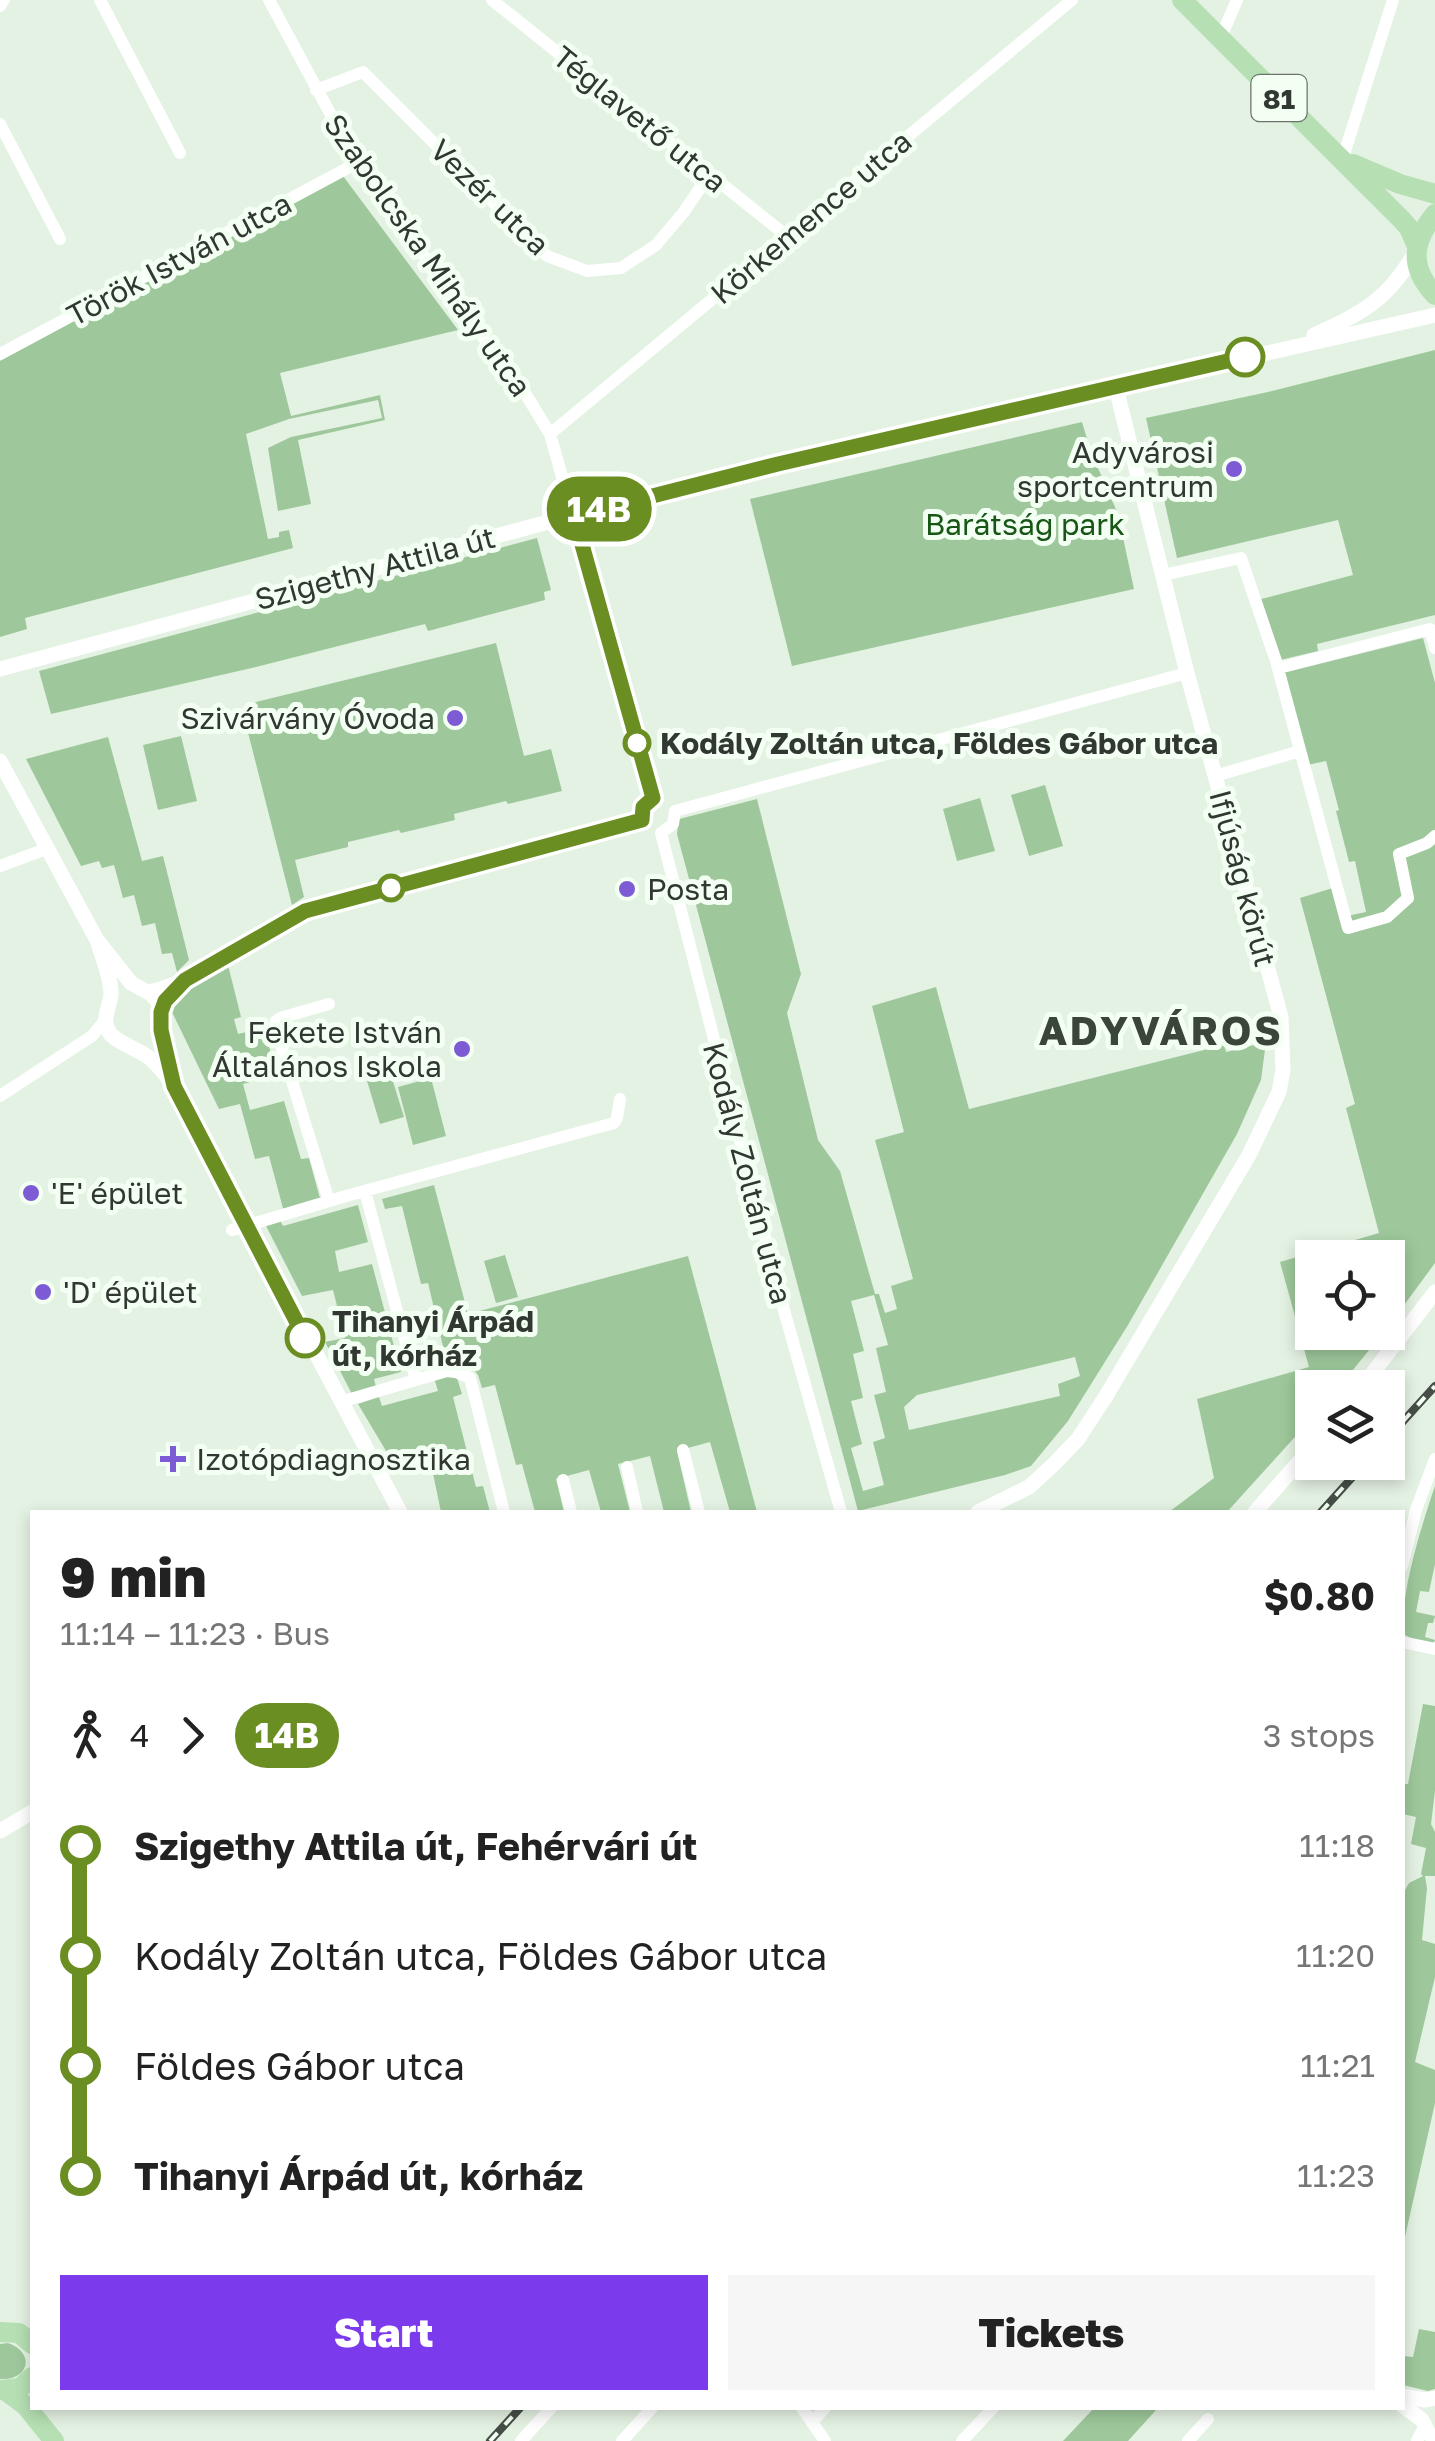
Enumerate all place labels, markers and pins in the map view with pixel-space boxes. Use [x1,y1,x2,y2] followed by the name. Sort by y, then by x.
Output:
[1226,338,1264,376] unlabelled marker
[1017,434,1214,504] place label: Adyvárosi sportcentrum
[1223,458,1245,480] marker: Adyvárosi sportcentrum
[181,700,435,736] place label: Szivárvány Óvoda
[444,707,466,729] marker: Szivárvány Óvoda
[660,725,1218,761] place label: Kodály Zoltán utca, Földes Gábor utca
[624,730,650,756] marker: Kodály Zoltán utca, Földes Gábor utca
[647,871,729,907] place label: Posta
[378,875,404,901] unlabelled marker
[616,878,638,900] marker: Posta
[212,1014,442,1084] place label: Fekete István Általános Iskola
[451,1038,473,1060] marker: Fekete István Általános Iskola
[51,1175,183,1211] place label: 'E' épület
[20,1182,42,1204] marker: 'E' épület
[63,1274,197,1310] place label: 'D' épület
[32,1281,54,1303] marker: 'D' épület
[332,1303,534,1373] place label: Tihanyi Árpád út, kórház
[286,1319,324,1357] marker: Tihanyi Árpád út, kórház
[196,1441,471,1477] place label: Izotópdiagnosztika
[160,1446,186,1472] marker: Izotópdiagnosztika

